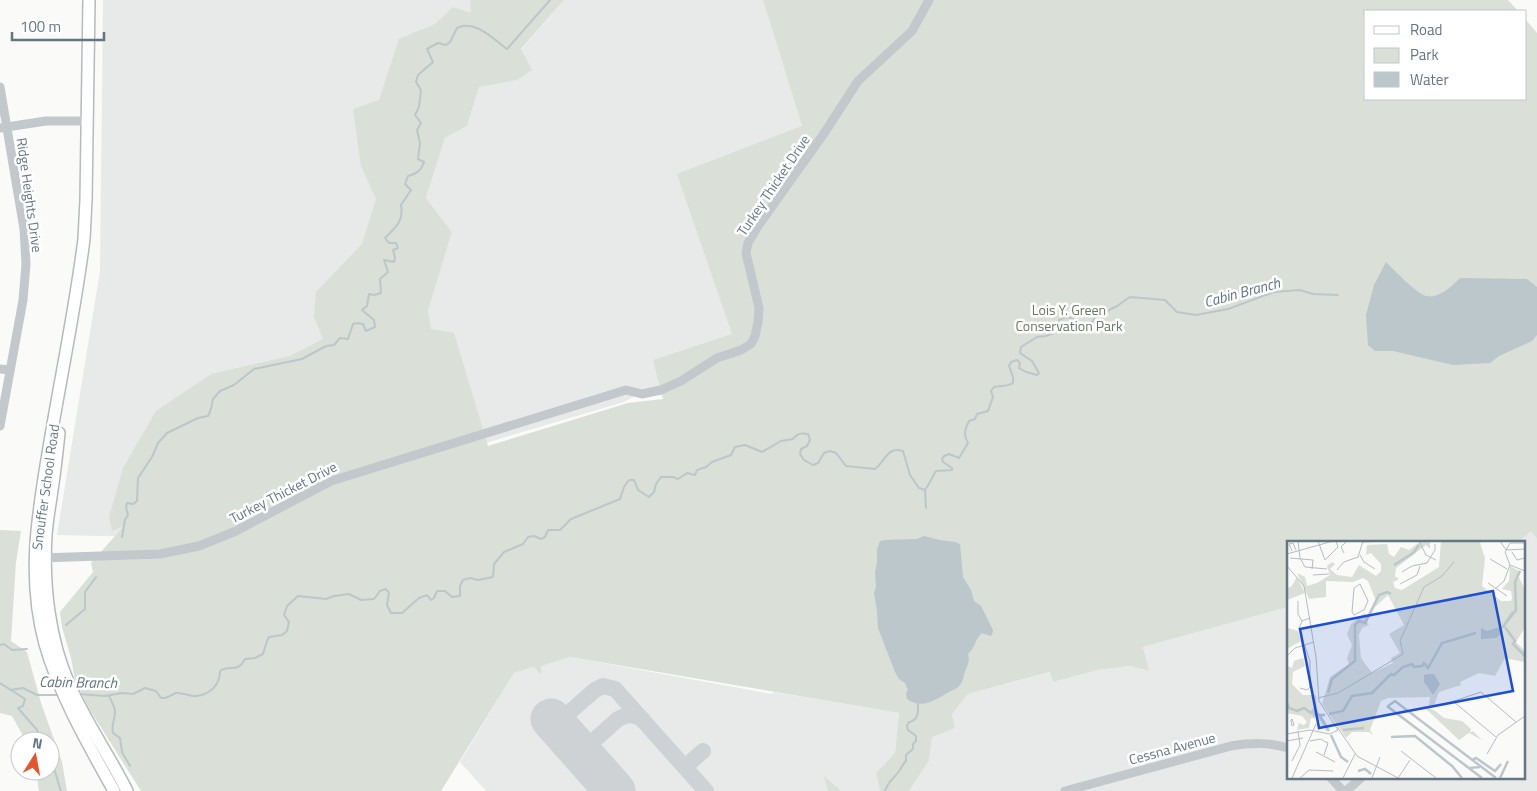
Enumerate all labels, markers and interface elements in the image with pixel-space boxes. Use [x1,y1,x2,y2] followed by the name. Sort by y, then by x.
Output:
[12,10,105,42] scale bar
[1364,10,1527,100] legend
[20,15,61,38] text: 100 m
[1410,18,1442,41] text: Road
[1410,43,1439,66] text: Park
[1410,68,1449,91] text: Water
[731,130,815,240] street label: Turkey Thicket Drive
[12,136,48,254] street label: Ridge Heights Drive
[1201,271,1283,313] water label: Cabin Branch
[1015,299,1123,336] park label: Lois Y. Green Conservation Park
[26,423,64,551] street label: Snouffer School Road
[226,456,340,528] street label: Turkey Thicket Drive
[1287,541,1524,778] inset map
[39,670,118,694] water label: Cabin Branch
[1126,726,1218,770] street label: Cessna Avenue
[10,731,60,781] north arrow
[31,732,44,754] text: N

